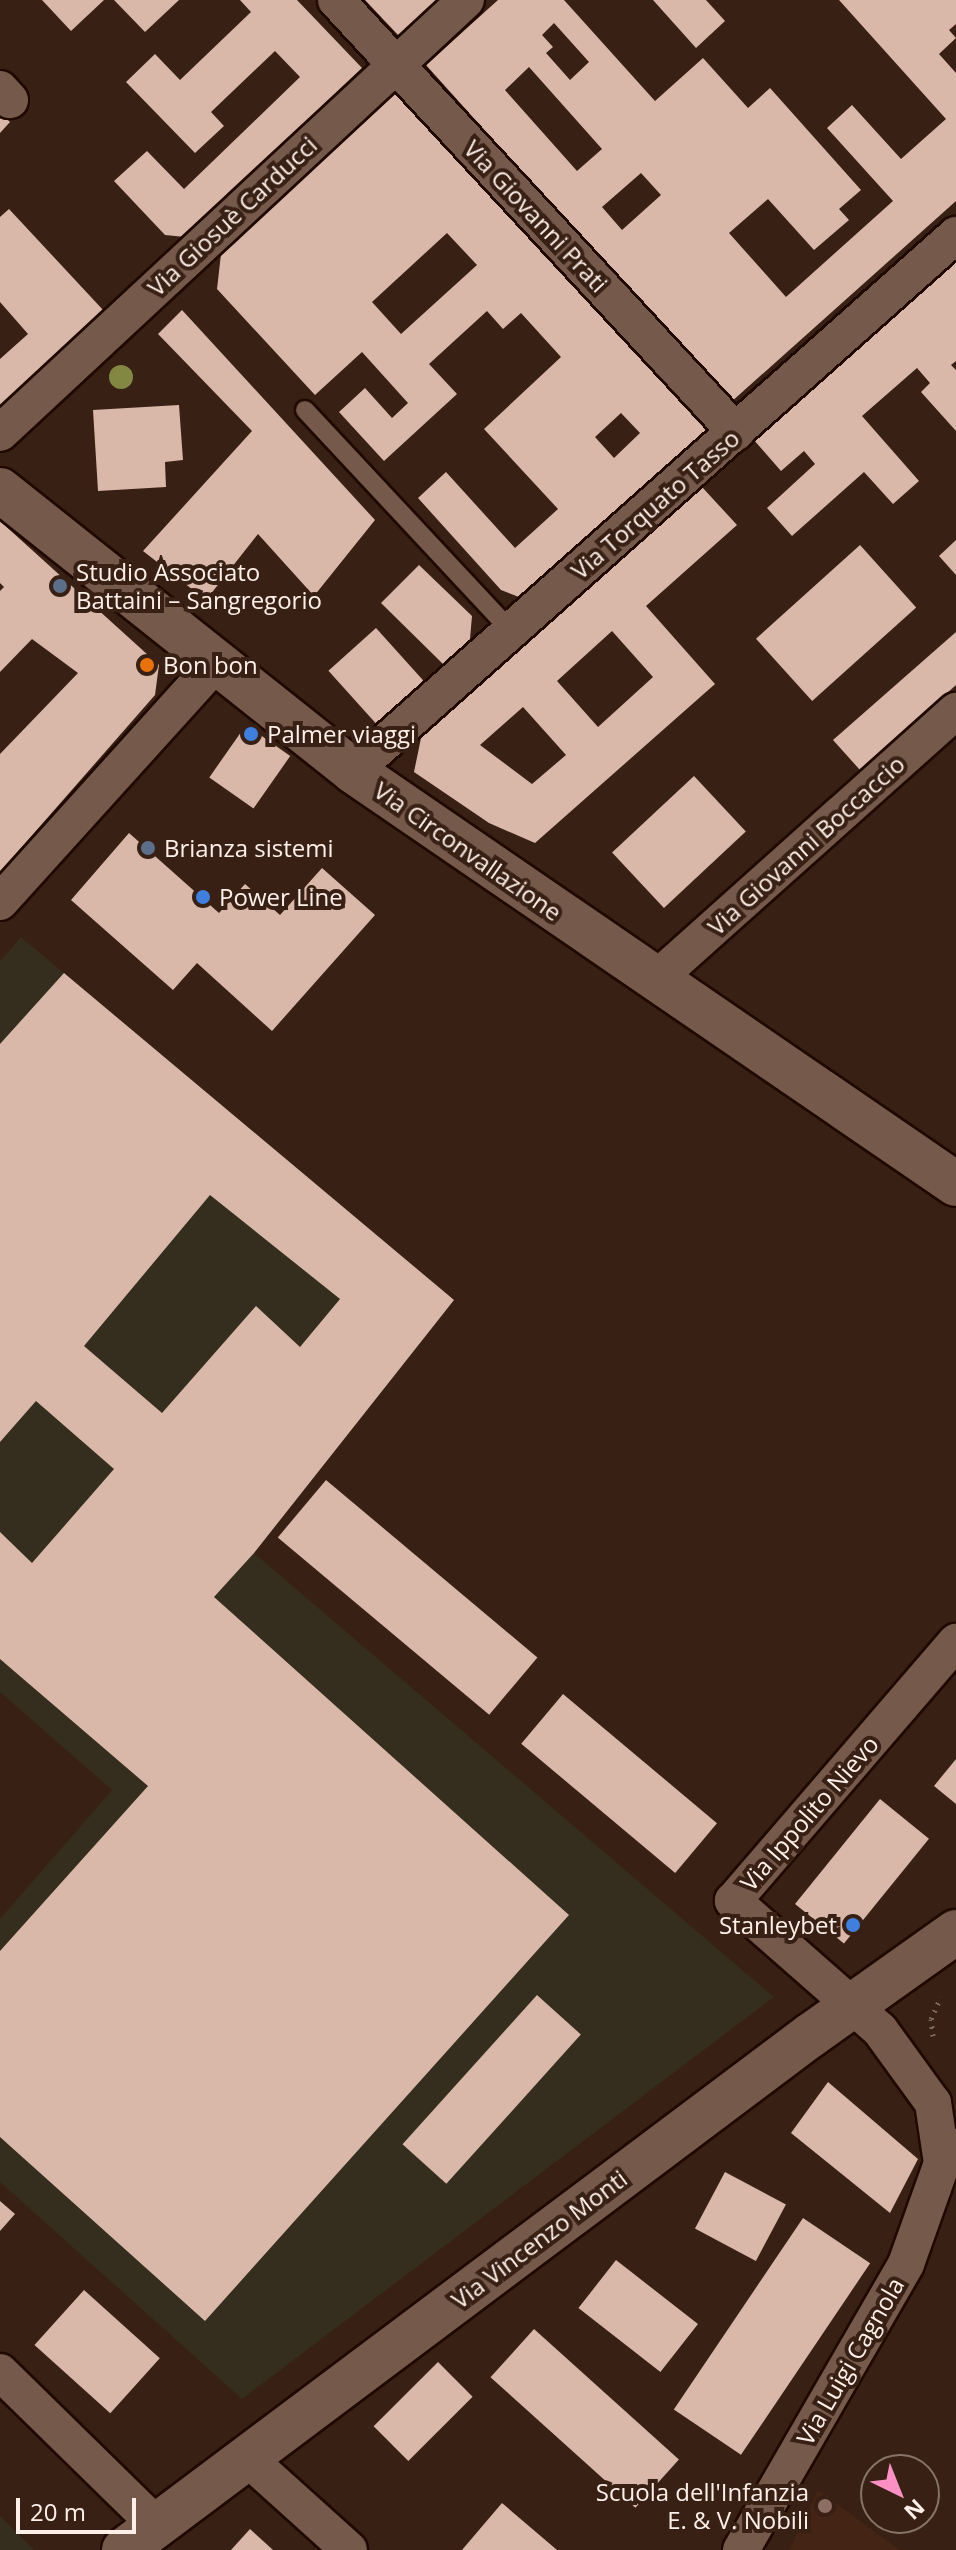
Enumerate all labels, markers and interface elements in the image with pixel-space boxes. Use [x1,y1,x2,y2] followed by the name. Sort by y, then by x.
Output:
[142,130,322,302] street label: Via Giosuè Carducci
[458,134,614,298] street label: Via Giovanni Prati
[565,423,745,585] street label: Via Torquato Tasso
[76,558,322,614] place label: Studio Associato Battaini – Sangregorio
[51,577,69,595] marker: Studio Associato Battaini – Sangregorio
[163,651,258,679] place label: Bon bon
[138,656,156,674] marker: Bon bon
[267,720,416,748] place label: Palmer viaggi
[242,725,260,743] marker: Palmer viaggi
[702,749,910,941] street label: Via Giovanni Boccaccio
[369,775,567,927] street label: Via Circonvallazione
[164,834,333,862] place label: Brianza sistemi
[139,839,157,857] marker: Brianza sistemi
[219,883,343,911] place label: Power Line
[194,888,212,906] marker: Power Line
[734,1730,884,1896] street label: Via Ippolito Nievo
[719,1911,837,1939] place label: Stanleybet
[844,1916,862,1934] marker: Stanleybet
[446,2164,632,2314] street label: Via Vincenzo Monti
[790,2272,910,2450] street label: Via Luigi Cagnola
[860,2454,940,2534] north arrow
[596,2478,809,2534] place label: Scuola dell'Infanzia E. & V. Nobili
[20,2482,140,2532] scale bar
[898,2493,932,2527] text: N
[30,2495,86,2528] text: 20 m
[816,2497,834,2515] marker: Scuola dell'Infanzia E. & V. Nobili

